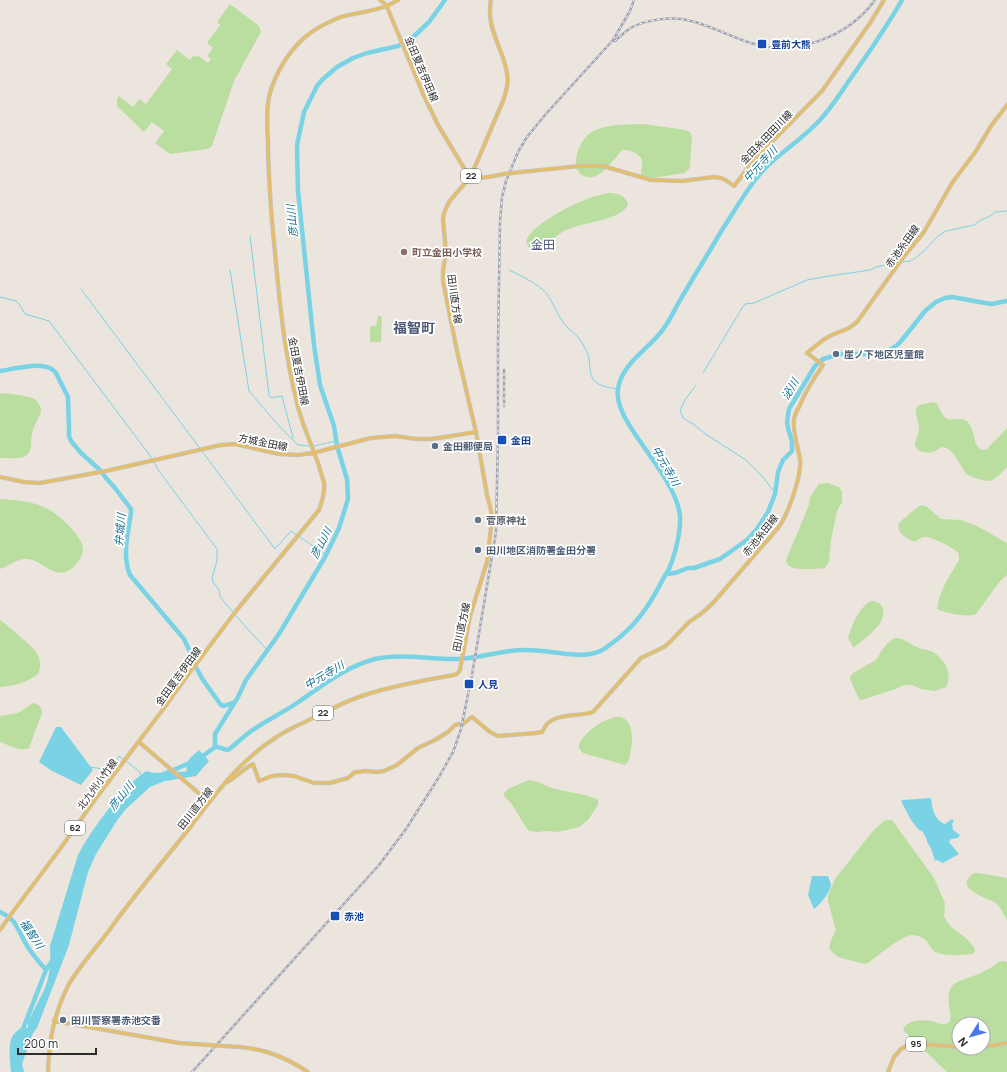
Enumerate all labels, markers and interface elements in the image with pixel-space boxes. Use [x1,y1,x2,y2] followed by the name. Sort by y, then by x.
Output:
[402,34,442,104] street label: 金田夏吉伊田線
[771,37,811,51] place label: 豊前大熊
[756,38,768,50] marker: 豊前大熊
[737,107,795,167] street label: 金田糸田田川線
[739,142,781,185] water label: 中元寺川
[461,169,481,183] road number: 22
[282,203,301,238] water label: 彦山川
[882,222,922,270] street label: 赤池糸田線
[531,236,555,253] district label: 金田
[412,245,482,259] place label: 町立金田小学校
[399,247,409,257] marker: 町立金田小学校
[445,273,465,325] street label: 田川直方線
[393,318,435,337] district label: 福智町
[285,335,313,407] street label: 金田夏吉伊田線
[844,347,924,361] place label: 崖ノ下地区児童館
[831,349,841,359] marker: 崖ノ下地区児童館
[777,375,802,402] water label: 泌川
[237,430,289,454] street label: 方城金田線
[511,433,531,447] place label: 金田
[496,434,508,446] marker: 金田
[443,439,493,453] place label: 金田郵便局
[430,441,440,451] marker: 金田郵便局
[649,443,684,489] water label: 中元寺川
[739,511,781,559] street label: 赤池糸田線
[111,512,128,547] water label: 弁城川
[486,513,527,527] place label: 菅原神社
[473,515,483,525] marker: 菅原神社
[306,524,335,561] water label: 彦山川
[486,543,596,557] place label: 田川地区消防署金田分署
[473,545,483,555] marker: 田川地区消防署金田分署
[449,601,473,653] street label: 田川直方線
[152,644,204,708] street label: 金田夏吉伊田線
[301,656,347,692] water label: 中元寺川
[478,677,498,691] place label: 人見
[463,678,475,690] marker: 人見
[313,706,333,720] road number: 22
[74,756,120,812] street label: 北九州小竹線
[104,777,137,813] water label: 彦山川
[174,784,216,832] street label: 田川直方線
[65,821,85,835] road number: 62
[344,909,364,923] place label: 赤池
[329,910,341,922] marker: 赤池
[17,916,48,952] water label: 福智川
[71,1013,161,1027] place label: 田川警察署赤池交番
[58,1015,68,1025] marker: 田川警察署赤池交番
[951,1016,991,1056] north arrow
[18,1030,96,1056] scale bar
[24,1035,58,1052] text: 200 m
[954,1035,971,1050] text: N
[906,1037,926,1051] road number: 95

